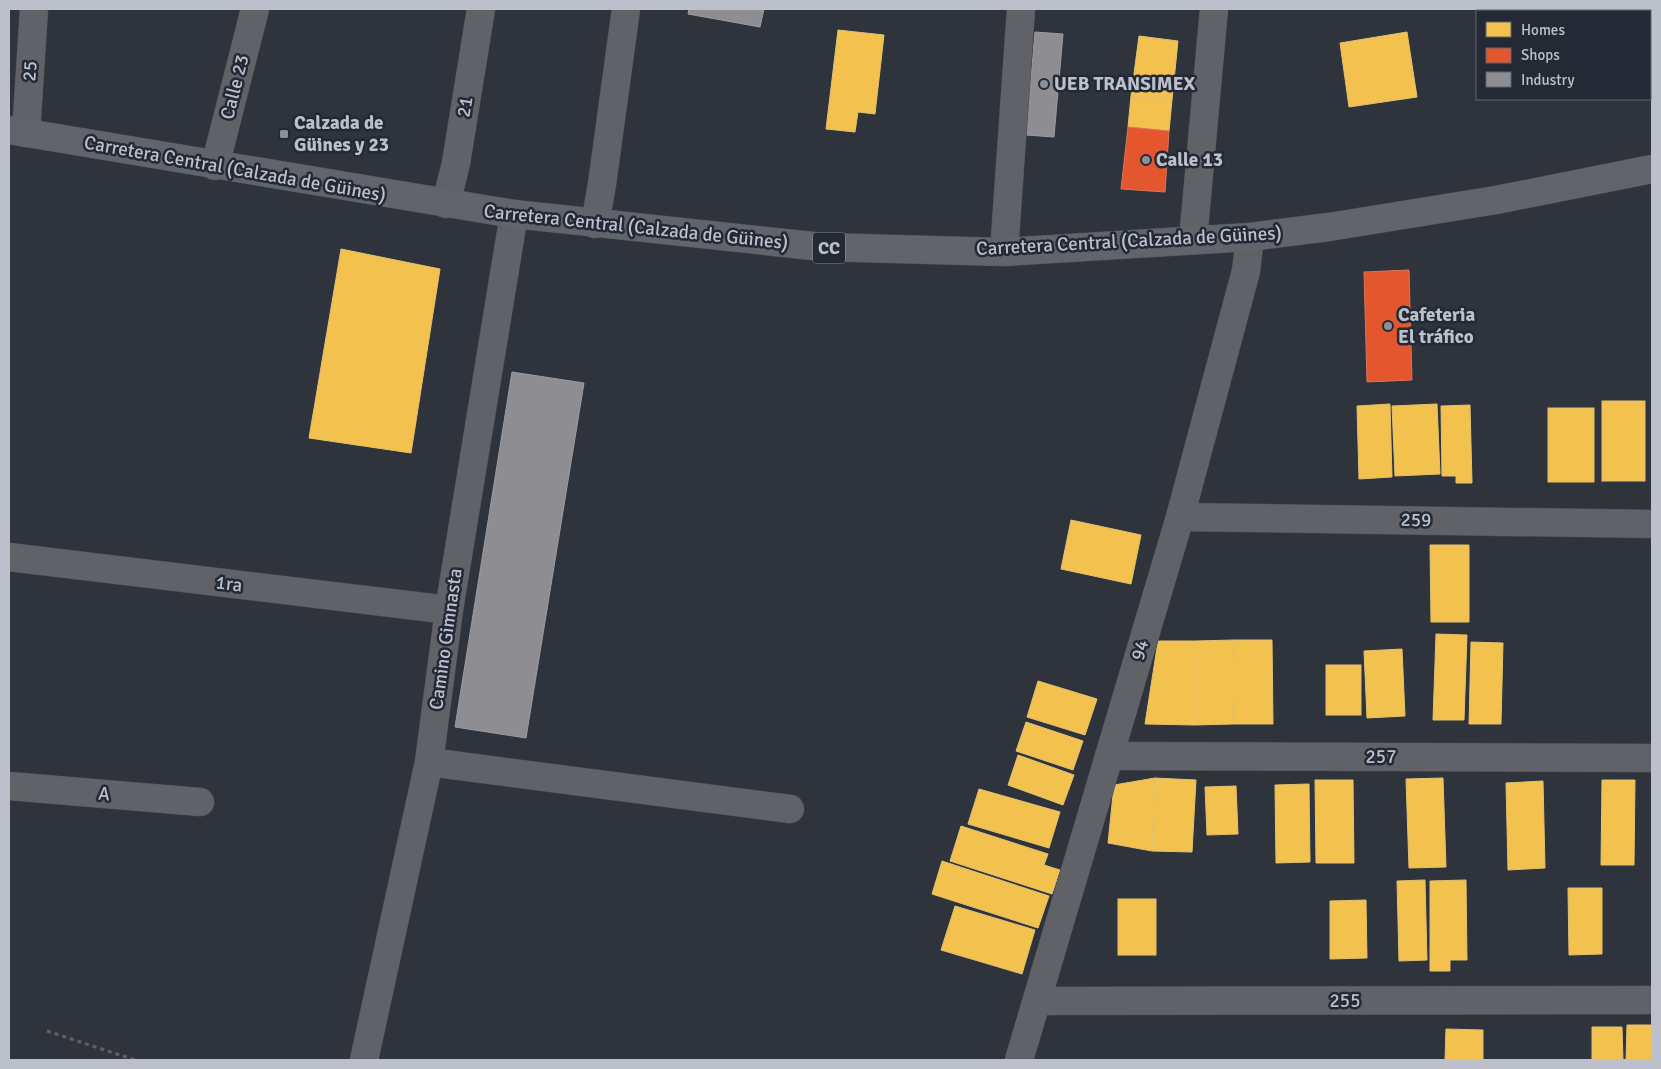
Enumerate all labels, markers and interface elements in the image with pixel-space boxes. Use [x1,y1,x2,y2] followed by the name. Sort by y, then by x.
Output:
[1476,10,1651,100] legend
[1521,21,1565,39] text: Homes
[1521,46,1560,64] text: Shops
[215,52,255,122] street label: Calle 23
[17,60,43,82] street label: 25
[1521,71,1574,89] text: Industry
[1054,72,1196,96] place label: UEB TRANSIMEX
[1038,78,1050,90] marker: UEB TRANSIMEX
[452,95,478,119] street label: 21
[294,111,389,157] place label: Calzada de Güines y 23
[278,128,290,140] marker: Calzada de Güines y 23
[82,131,388,207] street label: Carretera Central (Calzada de Güines)
[1156,148,1223,172] place label: Calle 13
[1140,154,1152,166] marker: Calle 13
[483,199,789,255] street label: Carretera Central (Calzada de Güines)
[976,221,1282,261] street label: Carretera Central (Calzada de Güines)
[813,232,845,264] road number: CC
[1398,303,1475,349] place label: Cafeteria El tráfico
[1382,320,1394,332] marker: Cafeteria El tráfico
[1400,508,1432,532] street label: 259
[424,567,468,711] street label: Camino Gimnasta
[214,570,244,598] street label: 1ra
[1126,637,1154,663] street label: 94
[1366,745,1396,769] street label: 257
[97,782,111,806] street label: A
[1330,989,1360,1013] street label: 255

